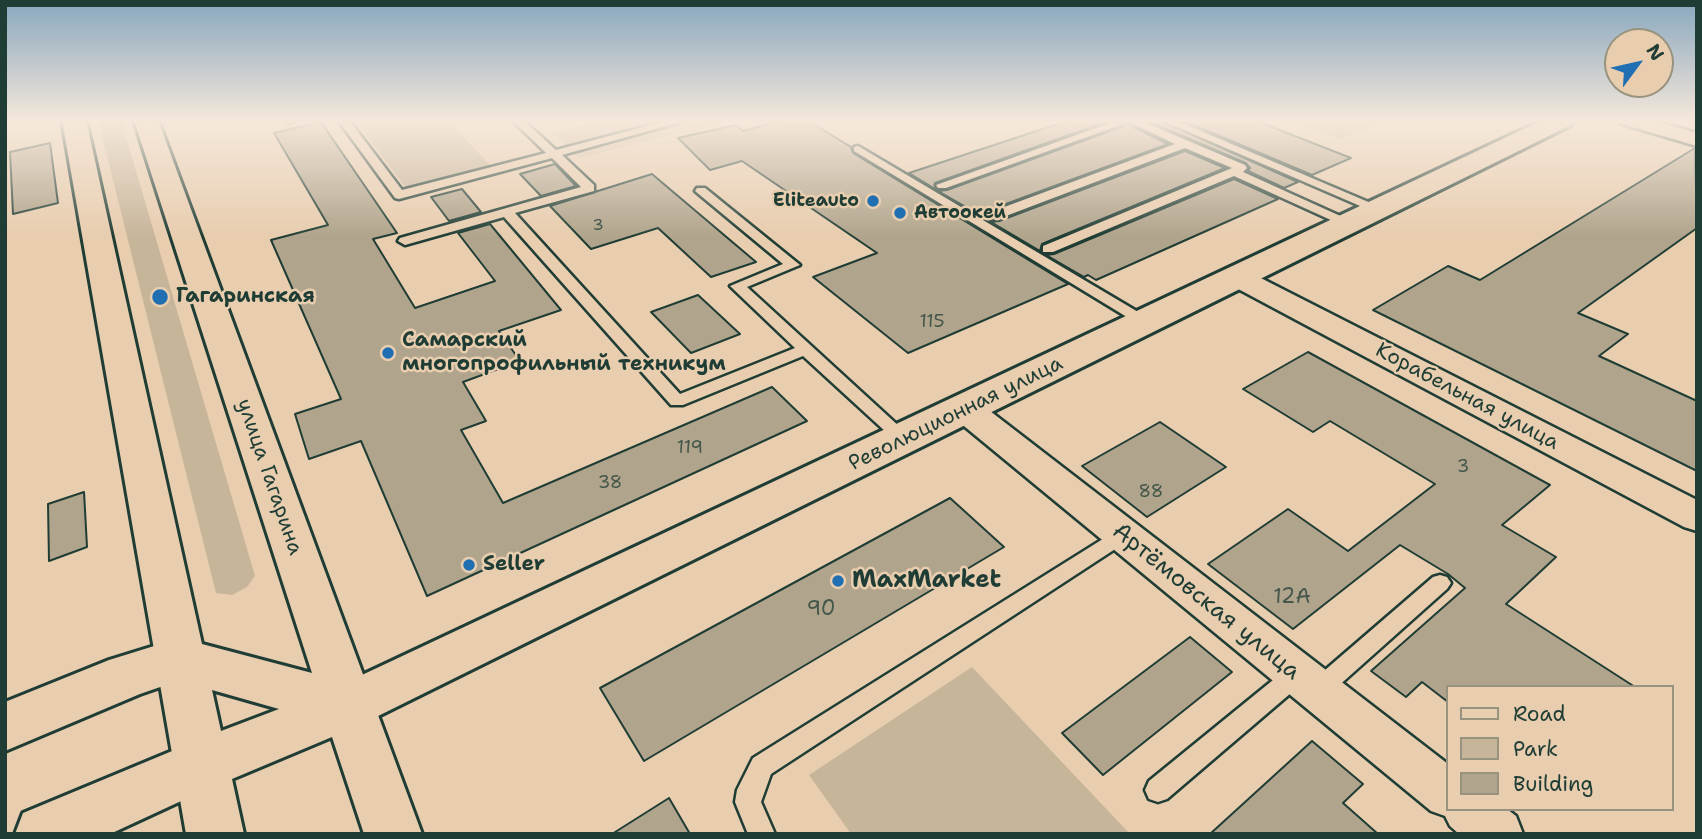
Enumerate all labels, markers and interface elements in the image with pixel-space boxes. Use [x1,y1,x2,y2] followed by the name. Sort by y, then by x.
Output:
[1604,28,1674,98] north arrow
[1641,39,1670,66] text: N
[773,190,859,212] place label: Eliteauto
[865,193,881,209] marker: Eliteauto
[914,202,1006,224] place label: Автоокей
[892,205,908,221] marker: Автоокей
[592,216,604,236] house number: 3
[176,284,315,310] place label: Гагаринская
[150,287,170,307] marker: Гагаринская
[919,311,945,333] house number: 115
[402,328,726,378] place label: Самарский многопрофильный техникум
[1371,338,1563,456] street label: Корабельная улица
[380,345,396,361] marker: Самарский многопрофильный техникум
[845,351,1067,477] street label: Революционная улица
[230,396,308,558] street label: улица Гагарина
[677,437,703,459] house number: 119
[1457,456,1469,478] house number: 3
[598,472,622,494] house number: 38
[1139,481,1163,503] house number: 88
[1106,517,1306,687] street label: Артёмовская улица
[483,552,545,578] place label: Seller
[461,557,477,573] marker: Seller
[852,567,1001,595] place label: MaxMarket
[830,573,846,589] marker: MaxMarket
[1273,585,1311,611] house number: 12А
[806,597,836,623] house number: 90
[1446,685,1674,811] legend
[1513,700,1566,728] text: Road
[1513,735,1558,763] text: Park
[1513,770,1593,798] text: Building

